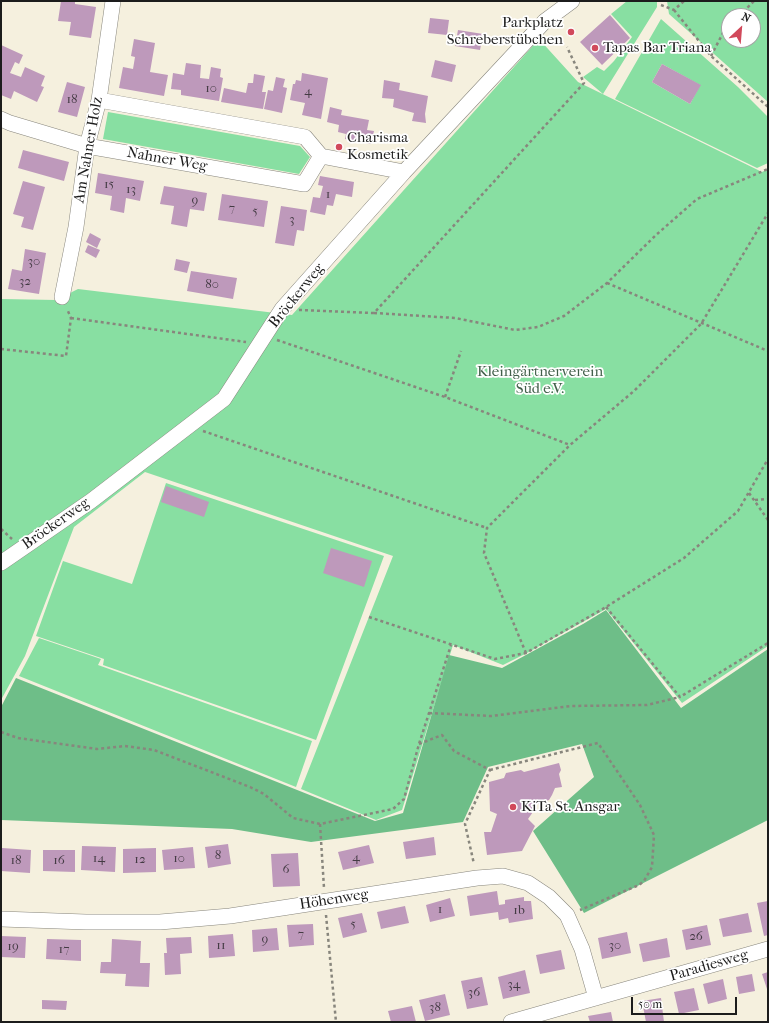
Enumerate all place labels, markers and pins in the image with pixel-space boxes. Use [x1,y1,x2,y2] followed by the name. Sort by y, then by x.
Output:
[447,14,563,49] place label: Parkplatz Schreberstübchen
[566,27,576,37] marker: Parkplatz Schreberstübchen
[603,39,711,57] place label: Tapas Bar Triana
[590,43,600,53] marker: Tapas Bar Triana
[347,129,408,164] place label: Charisma Kosmetik
[334,142,344,152] marker: Charisma Kosmetik
[521,798,620,816] place label: KiTa St. Ansgar
[508,802,518,812] marker: KiTa St. Ansgar

